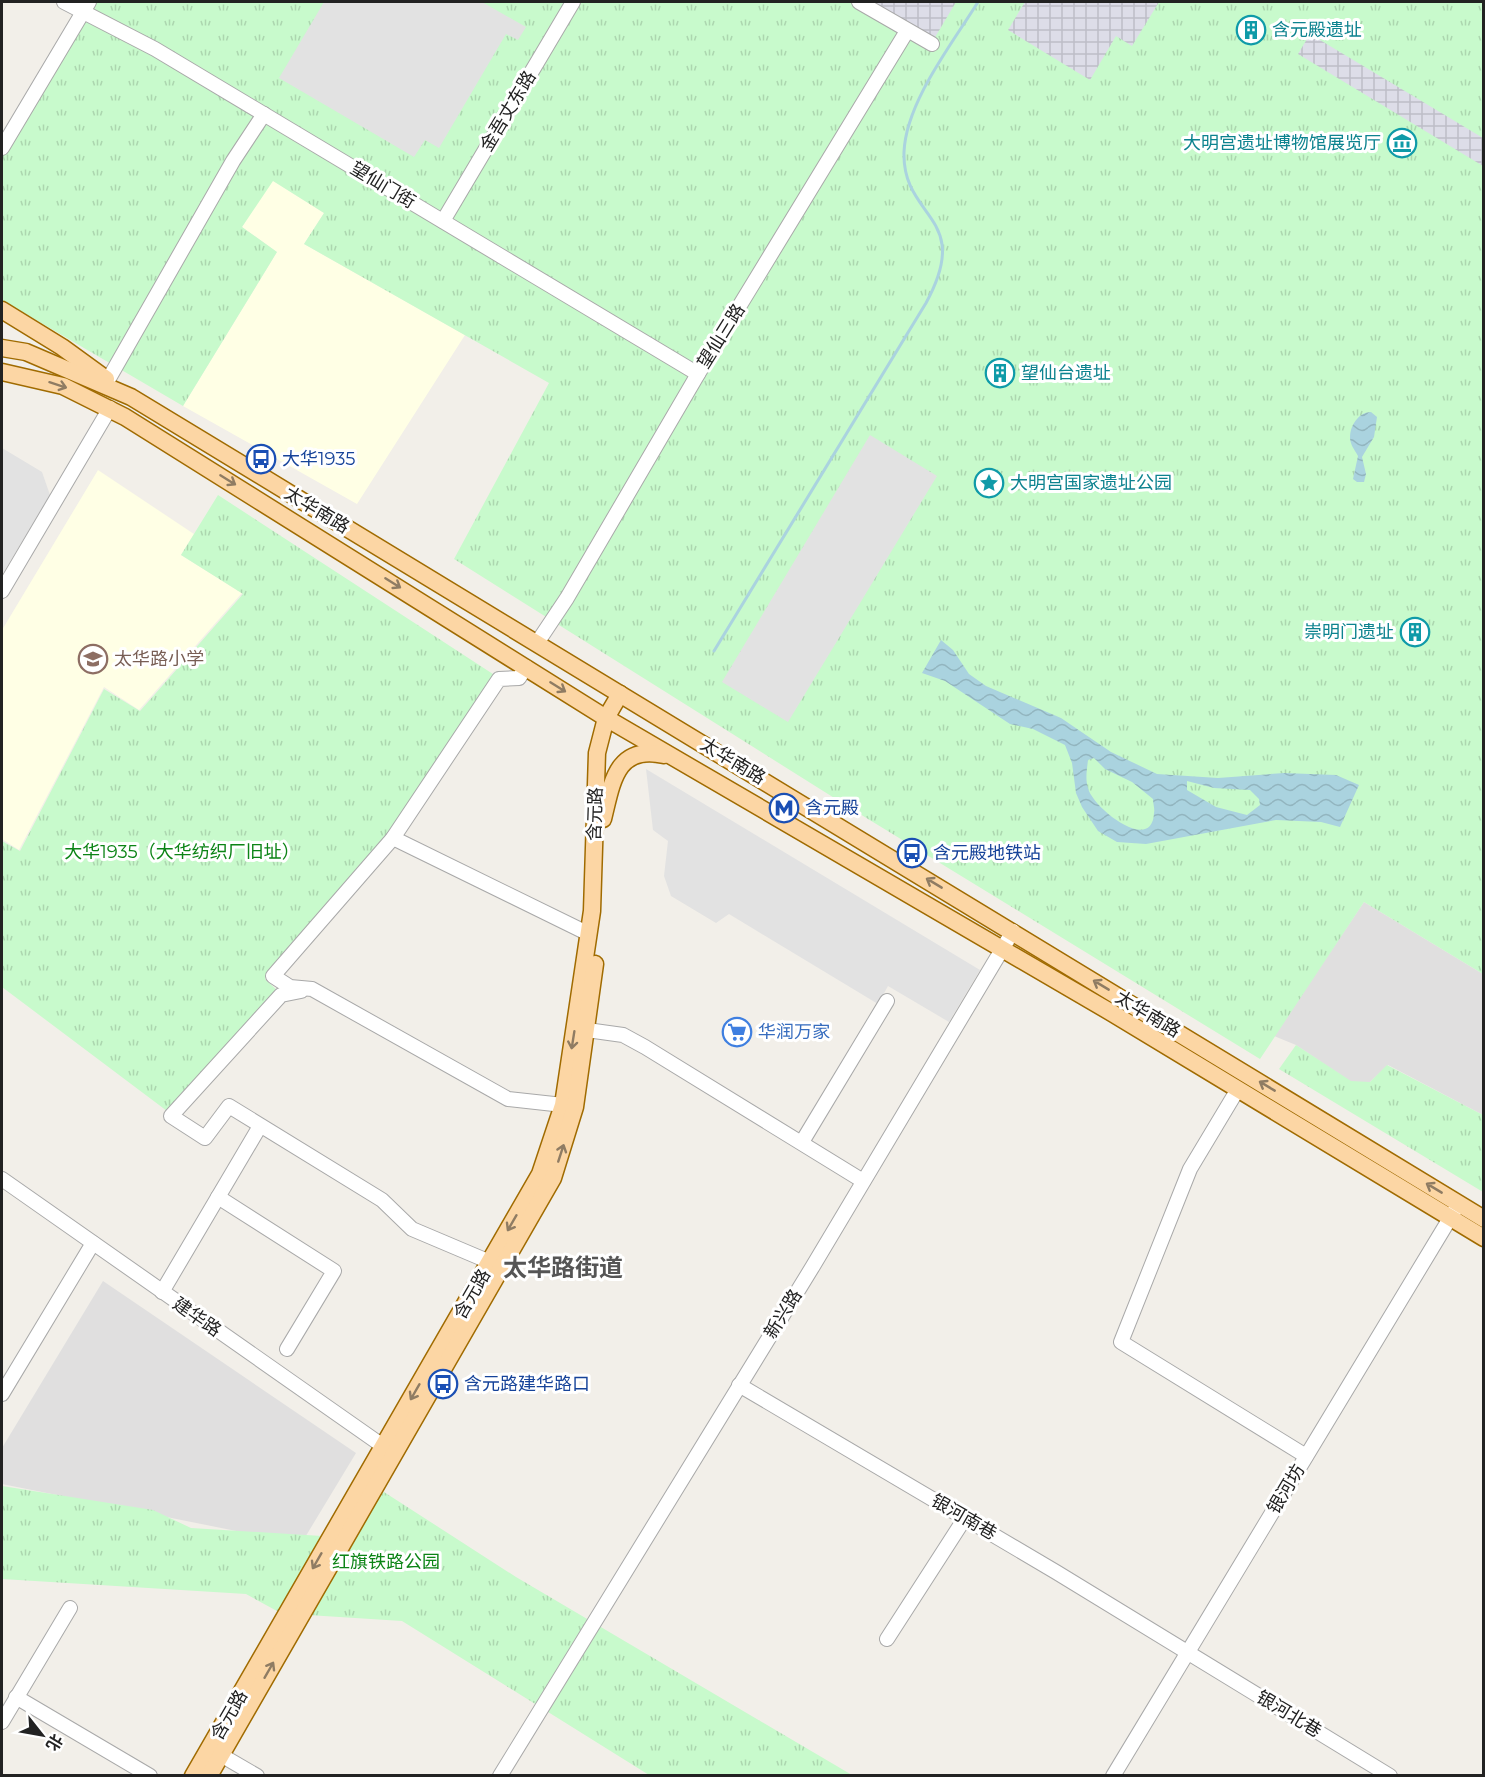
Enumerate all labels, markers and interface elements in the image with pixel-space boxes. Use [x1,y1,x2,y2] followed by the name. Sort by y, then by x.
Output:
[1235,14,1267,46] building icon: 含元殿遗址
[1272,19,1362,41] place label: 含元殿遗址
[475,67,541,155] street label: 金吾丈东路
[1386,127,1418,159] museum icon: 大明宫遗址博物馆展览厅
[1183,132,1381,154] place label: 大明宫遗址博物馆展览厅
[346,157,420,213] street label: 望仙门街
[693,300,749,372] street label: 望仙三路
[984,357,1016,389] building icon: 望仙台遗址
[1021,362,1111,384] place label: 望仙台遗址
[48,380,67,391] one-way arrow
[245,443,277,475] bus stop icon: 大华1935
[282,448,355,470] place label: 大华1935
[973,467,1005,499] place icon: 大明宫国家遗址公园
[1010,472,1172,494] place label: 大明宫国家遗址公园
[219,475,236,487] one-way arrow
[280,482,354,538] street label: 太华南路
[384,578,401,590] one-way arrow
[1399,616,1431,648] building icon: 崇明门遗址
[1304,621,1394,643] place label: 崇明门遗址
[77,643,109,675] school or university icon: 太华路小学
[114,648,204,670] place label: 太华路小学
[549,682,566,694] one-way arrow
[696,733,770,789] street label: 太华南路
[583,787,607,841] street label: 含元路
[768,792,800,824] metro station icon: 含元殿
[805,797,859,819] place label: 含元殿
[896,837,928,869] bus stop icon: 含元殿地铁站
[64,841,300,863] park label: 大华1935（大华纺织厂旧址）
[933,842,1041,864] place label: 含元殿地铁站
[926,877,943,889] one-way arrow
[1093,978,1110,990] one-way arrow
[1111,986,1185,1042] street label: 太华南路
[721,1016,753,1048] supermarket icon: 华润万家
[758,1021,830,1043] place label: 华润万家
[567,1030,578,1050] one-way arrow
[1259,1080,1276,1092] one-way arrow
[556,1144,567,1163] one-way arrow
[1426,1181,1443,1193] one-way arrow
[506,1214,518,1231] one-way arrow
[503,1253,623,1282] district label: 太华路街道
[449,1265,495,1323] street label: 含元路
[759,1285,807,1343] street label: 新兴路
[169,1293,225,1341] street label: 建华路
[427,1368,459,1400] bus stop icon: 含元路建华路口
[464,1373,590,1395] place label: 含元路建华路口
[408,1383,420,1400] one-way arrow
[1263,1460,1309,1518] street label: 银河坊
[927,1489,1001,1545] street label: 银河南巷
[332,1551,440,1573] park label: 红旗铁路公园
[311,1552,323,1569] one-way arrow
[264,1662,276,1679] one-way arrow
[206,1686,252,1744] street label: 含元路
[1252,1686,1326,1742] street label: 银河北巷
[12,1705,72,1765] north arrow
[42,1731,67,1754] text: 北

